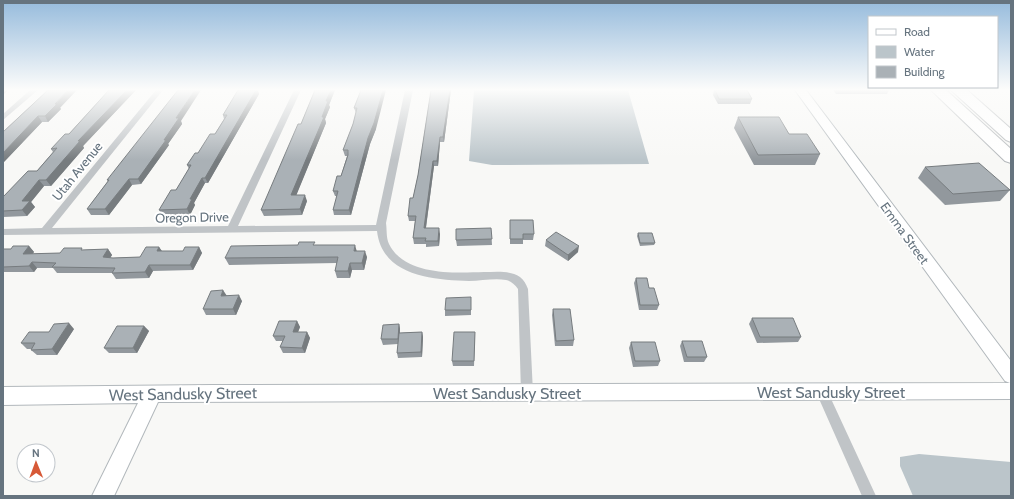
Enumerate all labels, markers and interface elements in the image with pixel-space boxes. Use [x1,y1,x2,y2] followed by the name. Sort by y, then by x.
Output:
[868,16,998,88] legend
[904,24,930,39] text: Road
[904,44,935,59] text: Water
[904,64,946,79] text: Building
[48,138,106,204] street label: Utah Avenue
[877,199,933,268] street label: Emma Street
[155,208,229,226] street label: Oregon Drive
[109,383,258,405] street label: West Sandusky Street
[757,383,906,402] street label: West Sandusky Street
[433,384,582,403] street label: West Sandusky Street
[16,443,56,483] north arrow
[32,446,40,460] text: N

